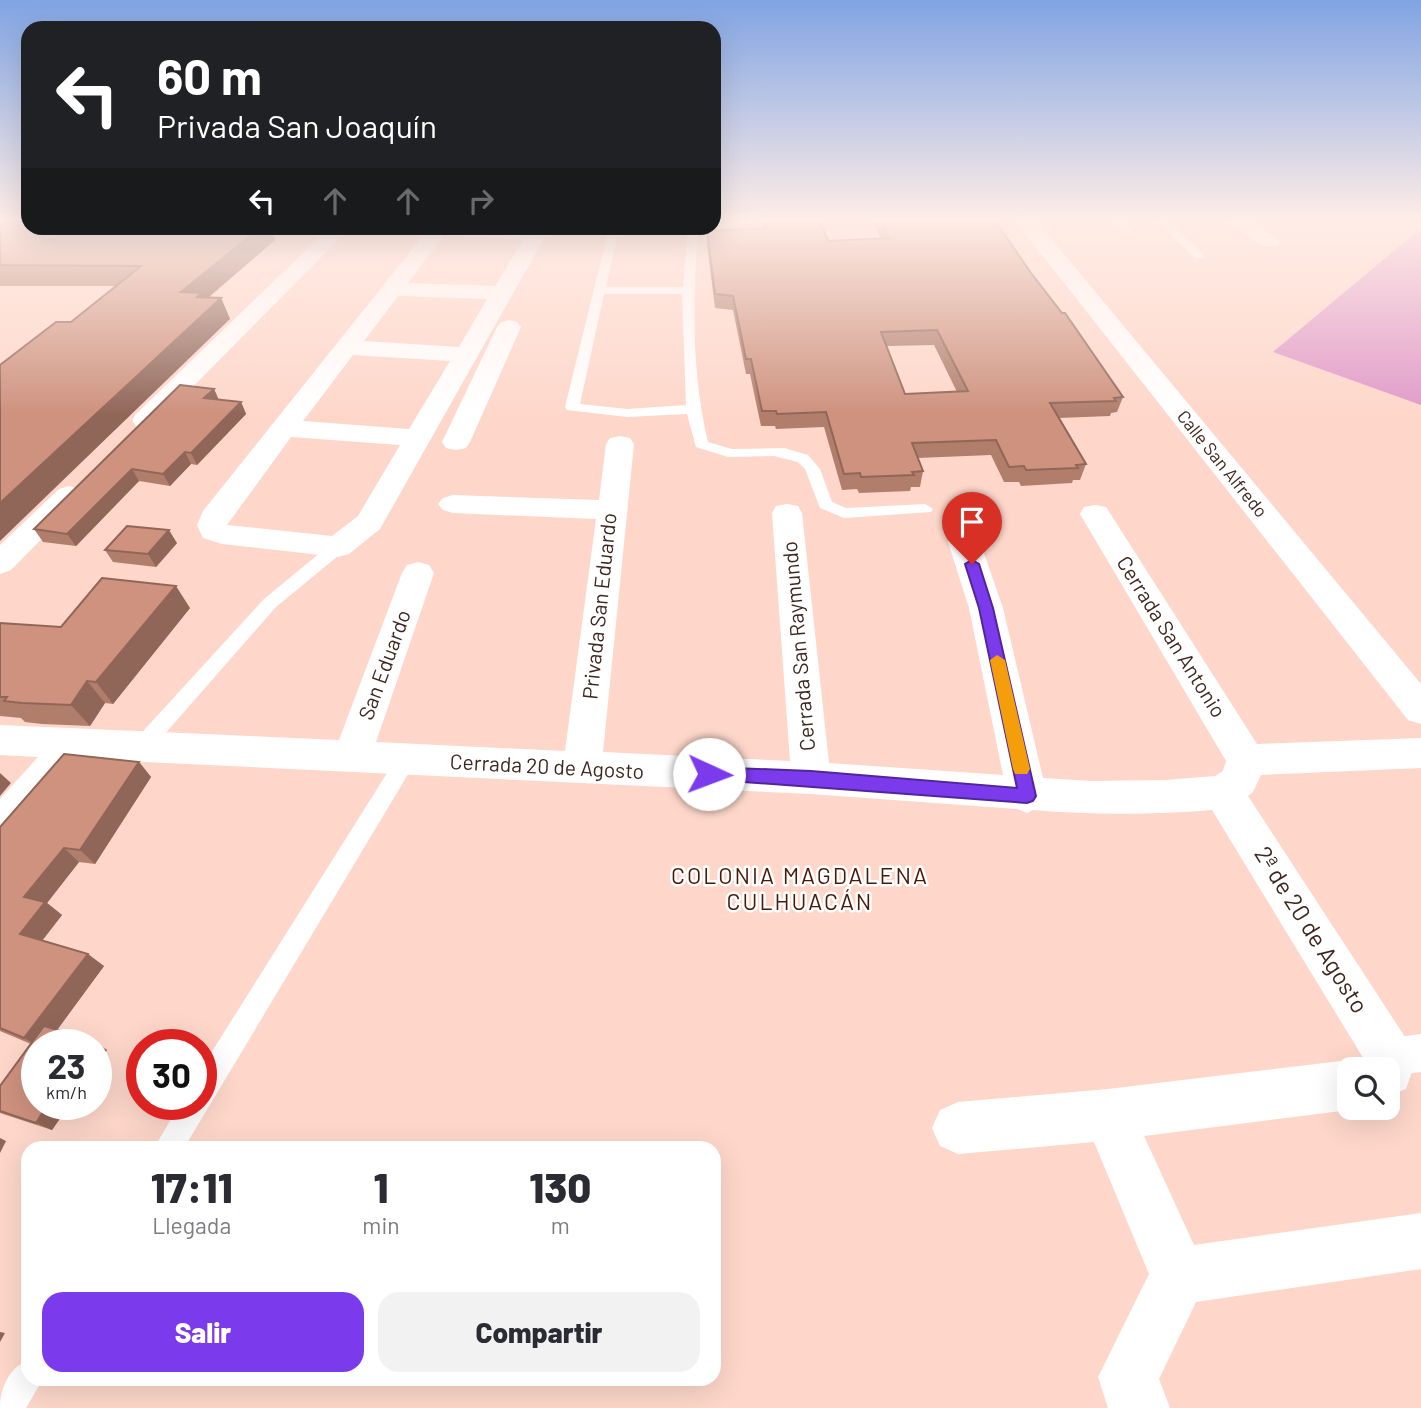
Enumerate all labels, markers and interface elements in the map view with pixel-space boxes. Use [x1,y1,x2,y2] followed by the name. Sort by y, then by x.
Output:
[157,46,262,105] text: 60 m
[42,49,133,140] icon: left
[157,106,437,144] text: Privada San Joaquín
[243,182,281,220] icon: left
[316,182,354,220] icon: ahead
[389,182,427,220] icon: ahead
[462,182,500,220] icon: right
[1173,405,1273,521] street label: Calle San Alfredo
[942,492,1002,564] pin
[953,503,991,541] icon: arrive
[576,511,621,700] street label: Privada San Eduardo
[776,540,819,752] street label: Cerrada San Raymundo
[1112,551,1232,722] street label: Cerrada San Antonio
[352,606,415,723] street label: San Eduardo
[672,737,746,811] position arrow
[449,748,645,783] street label: Cerrada 20 de Agosto
[1249,841,1375,1018] street label: 2ª de 20 de Agosto
[671,861,929,915] district label: COLONIA MAGDALENA CULHUACÁN
[126,1029,217,1120] speed limit sign: 30
[47,1044,86,1086] text: 23
[1337,1057,1400,1120] map controls
[1337,1057,1400,1120] button: search
[46,1081,87,1103] text: km/h
[151,1161,233,1211] text: 17:11
[374,1161,388,1211] text: 1
[529,1161,591,1211] text: 130
[152,1211,231,1239] text: Llegada
[362,1211,400,1239] text: min
[551,1211,570,1239] text: m
[42,1292,364,1372] button: Salir
[378,1292,700,1372] button: Compartir

